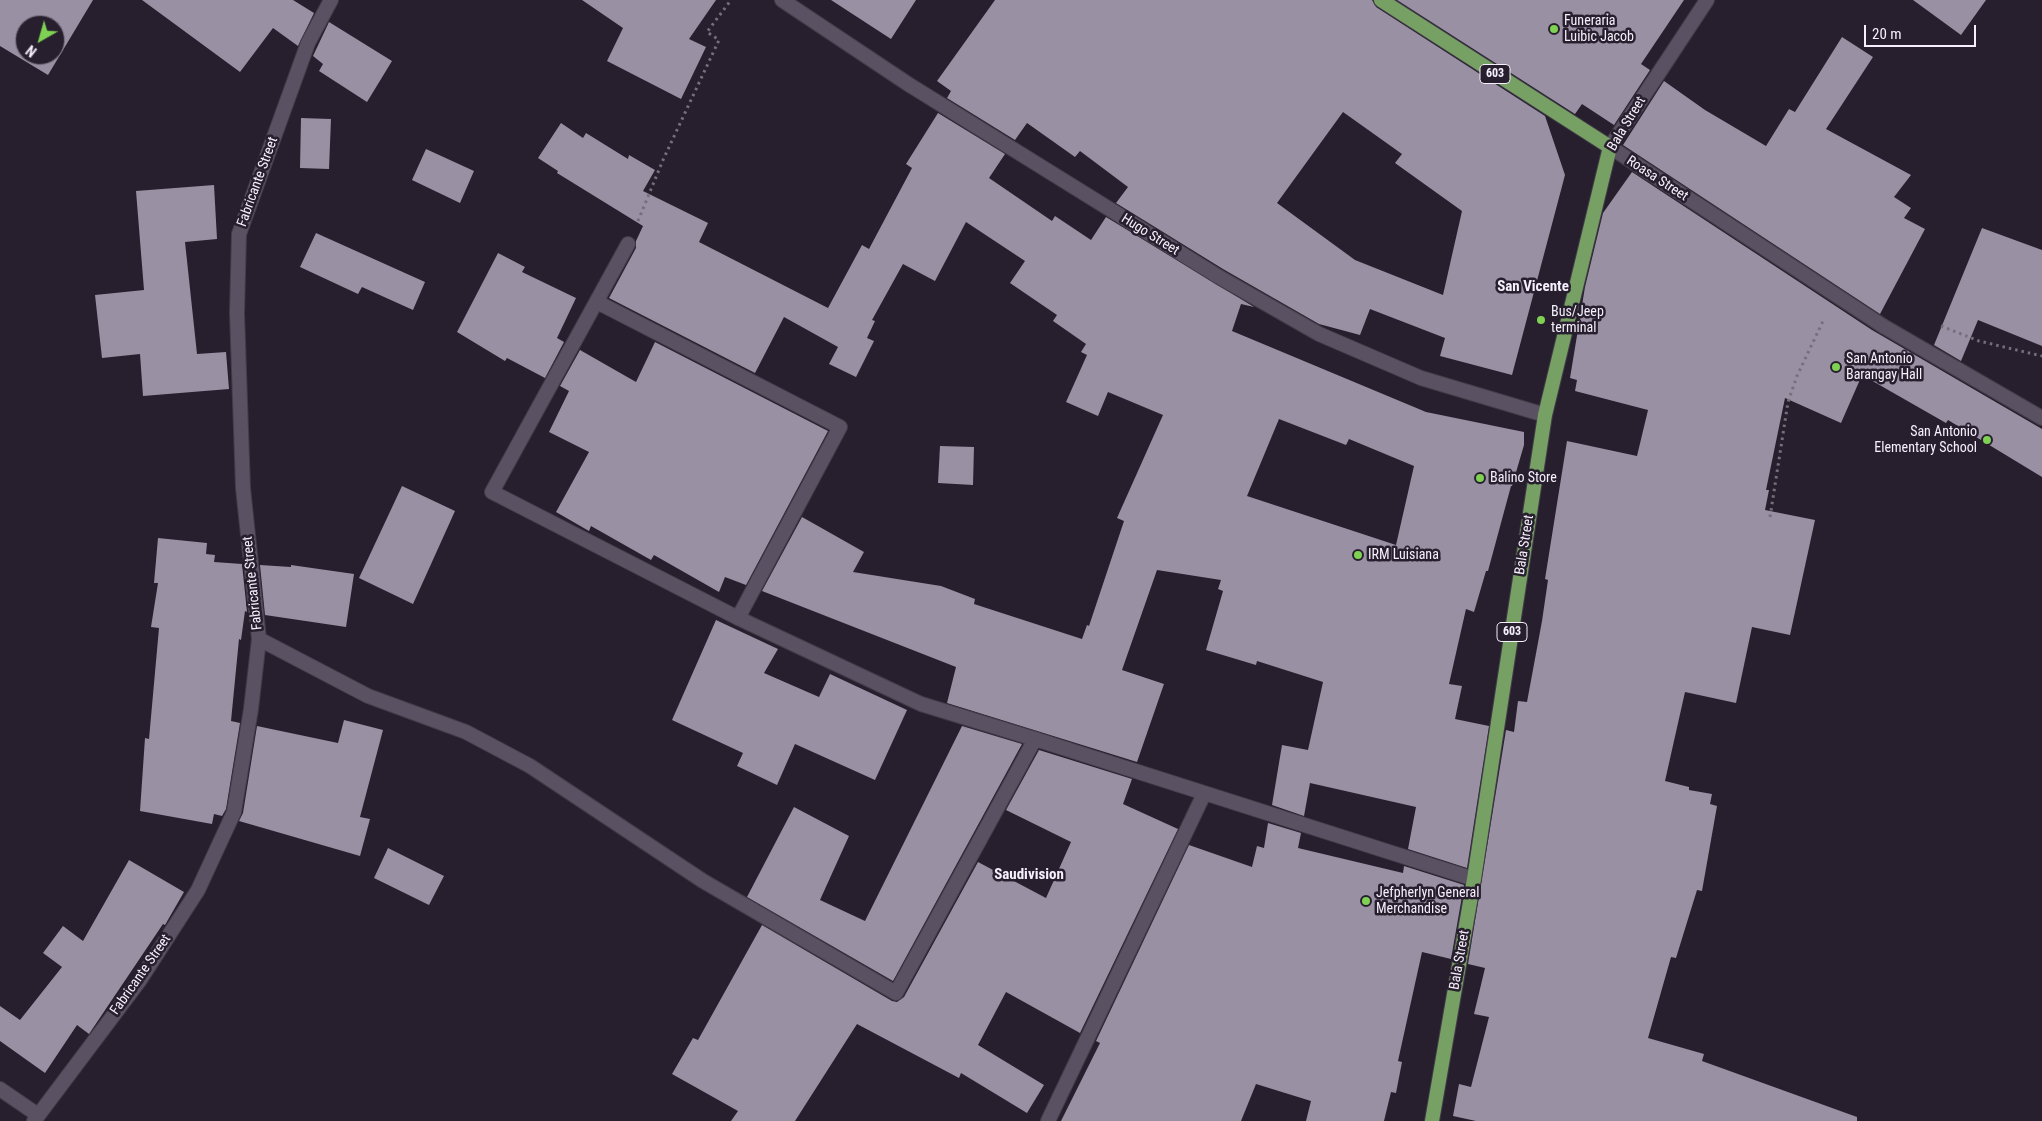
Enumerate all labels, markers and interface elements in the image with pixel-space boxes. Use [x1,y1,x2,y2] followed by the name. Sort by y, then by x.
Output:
[1564,13,1634,46] place label: Funeraria Luibic Jacob
[15,15,65,65] north arrow
[1867,15,1980,47] scale bar
[1548,23,1560,35] marker: Funeraria Luibic Jacob
[1872,25,1902,43] text: 20 m
[23,42,40,60] text: N
[1480,64,1510,84] road number: 603
[1604,94,1650,154] street label: Bala Street
[234,135,282,229] street label: Fabricante Street
[1623,153,1691,205] street label: Roasa Street
[1118,211,1182,259] street label: Hugo Street
[1497,278,1569,296] district label: San Vicente
[1551,304,1604,336] place label: Bus/Jeep terminal
[1535,314,1547,326] marker: Bus/Jeep terminal
[1846,351,1922,384] place label: San Antonio Barangay Hall
[1830,361,1842,373] marker: San Antonio Barangay Hall
[1874,424,1977,457] place label: San Antonio Elementary School
[1981,434,1993,446] marker: San Antonio Elementary School
[1490,470,1557,486] place label: Balino Store
[1474,472,1486,484] marker: Balino Store
[1512,514,1538,576] street label: Bala Street
[240,535,266,631] street label: Fabricante Street
[1368,547,1439,563] place label: IRM Luisiana
[1352,549,1364,561] marker: IRM Luisiana
[1497,622,1527,642] road number: 603
[994,866,1064,884] district label: Saudivision
[1376,885,1479,918] place label: Jefpherlyn General Merchandise
[1360,895,1372,907] marker: Jefpherlyn General Merchandise
[1446,929,1474,991] street label: Bala Street
[107,932,175,1018] street label: Fabricante Street

